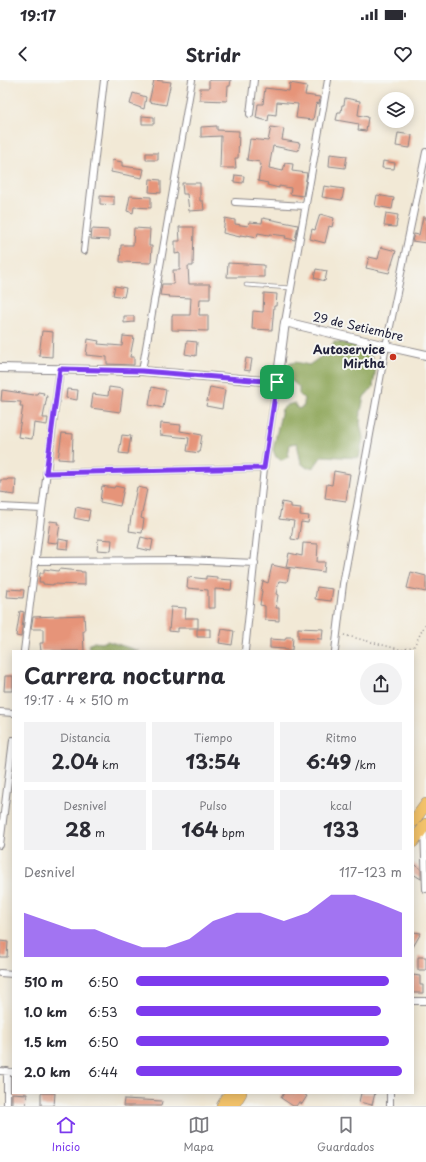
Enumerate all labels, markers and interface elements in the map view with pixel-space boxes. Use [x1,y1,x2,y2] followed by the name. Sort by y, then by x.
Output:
[20,3,56,26] text: 19:17
[186,41,240,68] text: Stridr
[12,43,34,65] icon: back
[392,43,414,65] icon: heart
[378,92,414,128] map controls
[378,92,414,128] button: layers
[311,307,406,345] street label: 29 de Setiembre
[313,340,385,372] place label: Autoservice Mirtha
[388,352,398,362] marker: Autoservice Mirtha
[260,365,294,399] pin
[266,371,288,393] icon: arrive
[24,658,225,691] text: Carrera nocturna
[360,663,402,705] button: share
[24,690,129,709] text: 19:17 · 4 × 510 m
[60,729,110,746] text: Distancia
[194,729,232,746] text: Tiempo
[325,729,357,746] text: Ritmo
[51,746,99,776] text: 2.04
[186,746,240,776] text: 13:54
[306,746,351,776] text: 6:49
[99,756,119,773] text: km
[351,756,376,773] text: /km
[64,797,106,814] text: Desnivel
[199,797,227,814] text: Pulso
[330,797,352,814] text: kcal
[65,814,92,844] text: 28
[181,814,218,844] text: 164
[323,814,359,844] text: 133
[92,824,105,841] text: m
[218,824,245,841] text: bpm
[24,862,75,881] text: Desnivel
[339,862,402,881] text: 117–123 m
[24,972,63,991] text: 510 m
[88,972,119,991] text: 6:50
[24,1002,67,1021] text: 1.0 km
[88,1002,118,1021] text: 6:53
[24,1032,67,1051] text: 1.5 km
[88,1032,119,1051] text: 6:50
[24,1062,71,1081] text: 2.0 km
[88,1062,118,1081] text: 6:44
[52,1114,80,1155] tab: Inicio
[183,1114,214,1155] tab: Mapa
[317,1114,374,1155] tab: Guardados

